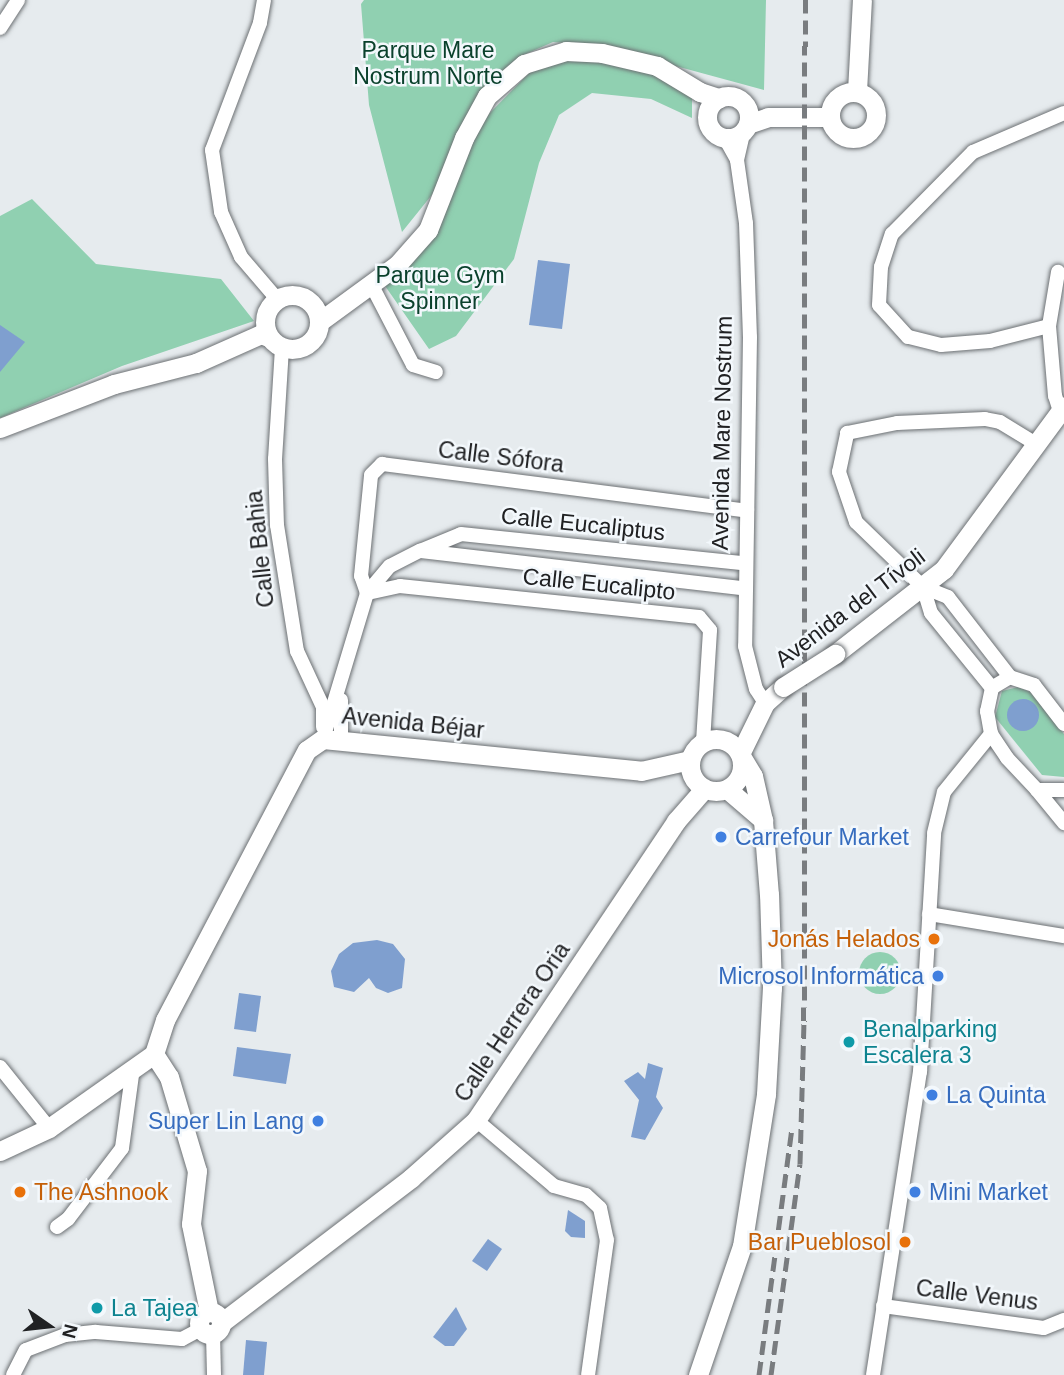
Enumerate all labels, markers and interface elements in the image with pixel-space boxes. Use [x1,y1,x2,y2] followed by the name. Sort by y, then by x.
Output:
[353,36,503,90] park label: Parque Mare Nostrum Norte
[375,261,505,315] park label: Parque Gym Spinner
[706,315,738,551] street label: Avenida Mare Nostrum
[437,436,565,478] street label: Calle Sófora
[240,489,280,609] street label: Calle Bahia
[500,502,666,546] street label: Calle Eucaliptus
[769,542,931,674] street label: Avenida del Tívoli
[521,562,677,606] street label: Calle Eucalipto
[341,702,485,744] street label: Avenida Béjar
[735,823,909,851] place label: Carrefour Market
[713,829,729,845] marker: Carrefour Market
[768,925,920,953] place label: Jonás Helados
[926,931,942,947] marker: Jonás Helados
[448,937,576,1107] street label: Calle Herrera Oria
[718,962,924,990] place label: Microsol Informática
[930,968,946,984] marker: Microsol Informática
[863,1015,997,1069] place label: Benalparking Escalera 3
[841,1034,857,1050] marker: Benalparking Escalera 3
[946,1081,1046,1109] place label: La Quinta
[924,1087,940,1103] marker: La Quinta
[148,1107,304,1135] place label: Super Lin Lang
[310,1113,326,1129] marker: Super Lin Lang
[34,1178,170,1206] place label: The Ashnook
[929,1178,1048,1206] place label: Mini Market
[12,1184,28,1200] marker: The Ashnook
[907,1184,923,1200] marker: Mini Market
[748,1228,891,1256] place label: Bar Pueblosol
[897,1234,913,1250] marker: Bar Pueblosol
[914,1274,1040,1316] street label: Calle Venus
[14,1291,84,1361] north arrow
[111,1294,198,1322] place label: La Tajea
[89,1300,105,1316] marker: La Tajea
[58,1322,82,1340] text: N

